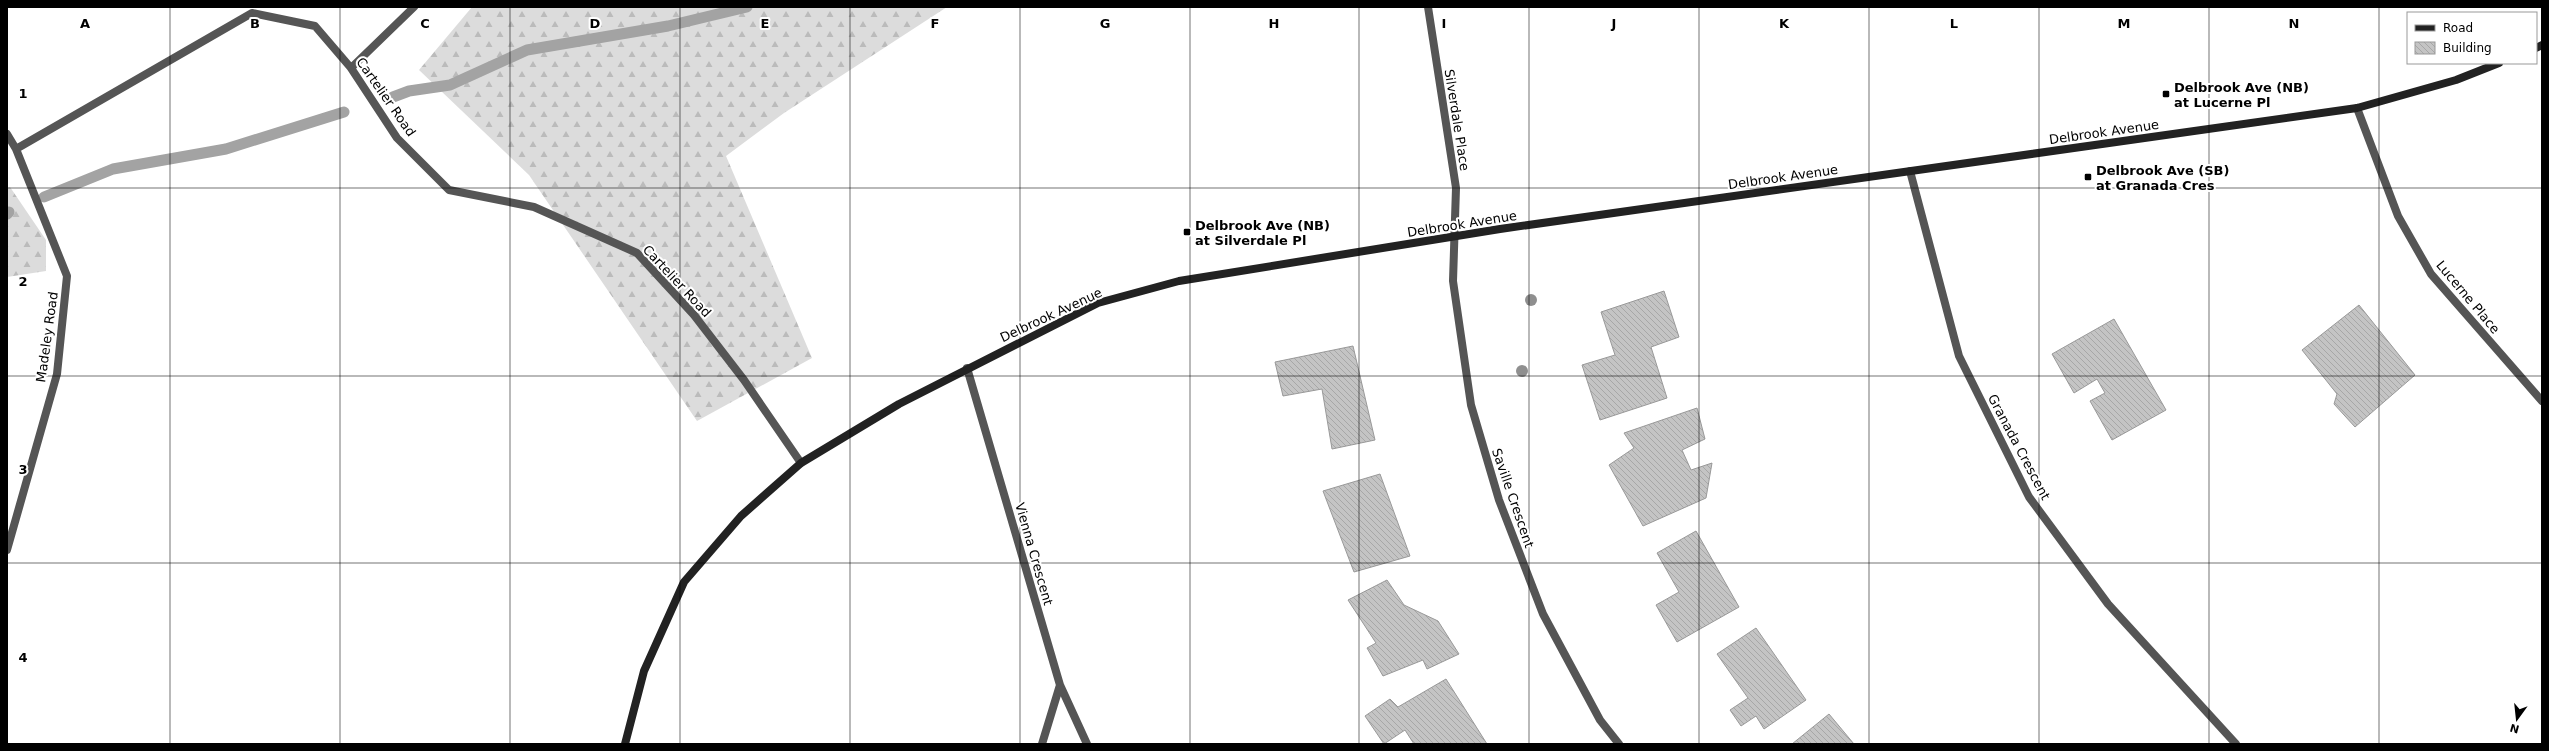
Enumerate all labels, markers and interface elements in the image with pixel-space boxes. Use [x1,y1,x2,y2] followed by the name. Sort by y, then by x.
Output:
[2407,12,2537,64] legend
[80,16,90,31] text: A
[250,16,260,31] text: B
[420,16,430,31] text: C
[590,16,601,31] text: D
[761,16,769,31] text: E
[931,16,939,31] text: F
[1100,16,1110,31] text: G
[1269,16,1279,31] text: H
[1442,16,1446,31] text: I
[1611,16,1616,31] text: J
[1779,16,1790,31] text: K
[1950,16,1958,31] text: L
[2118,16,2130,31] text: M
[2289,16,2299,31] text: N
[2443,21,2473,35] text: Road
[2443,41,2492,55] text: Building
[353,55,419,139] street label: Cartelier Road
[1442,68,1472,172] street label: Silverdale Place
[2174,80,2309,110] place label: Delbrook Ave (NB) at Lucerne Pl
[18,86,28,101] text: 1
[2161,89,2171,99] marker: Delbrook Ave (NB) at Lucerne Pl
[2048,117,2160,147] street label: Delbrook Avenue
[1727,162,1839,192] street label: Delbrook Avenue
[2096,163,2229,193] place label: Delbrook Ave (SB) at Granada Cres
[2083,172,2093,182] marker: Delbrook Ave (SB) at Granada Cres
[1406,208,1518,240] street label: Delbrook Avenue
[1195,218,1330,248] place label: Delbrook Ave (NB) at Silverdale Pl
[1182,227,1192,237] marker: Delbrook Ave (NB) at Silverdale Pl
[640,242,714,320] street label: Cartelier Road
[2433,258,2503,336] street label: Lucerne Place
[18,274,28,289] text: 2
[998,285,1104,345] street label: Delbrook Avenue
[33,291,61,383] street label: Madeley Road
[1985,392,2053,502] street label: Granada Crescent
[1489,446,1537,550] street label: Saville Crescent
[18,462,28,477] text: 3
[1012,501,1056,607] street label: Vienna Crescent
[18,650,28,665] text: 4
[2497,699,2537,739] north arrow
[2508,721,2521,736] text: N

